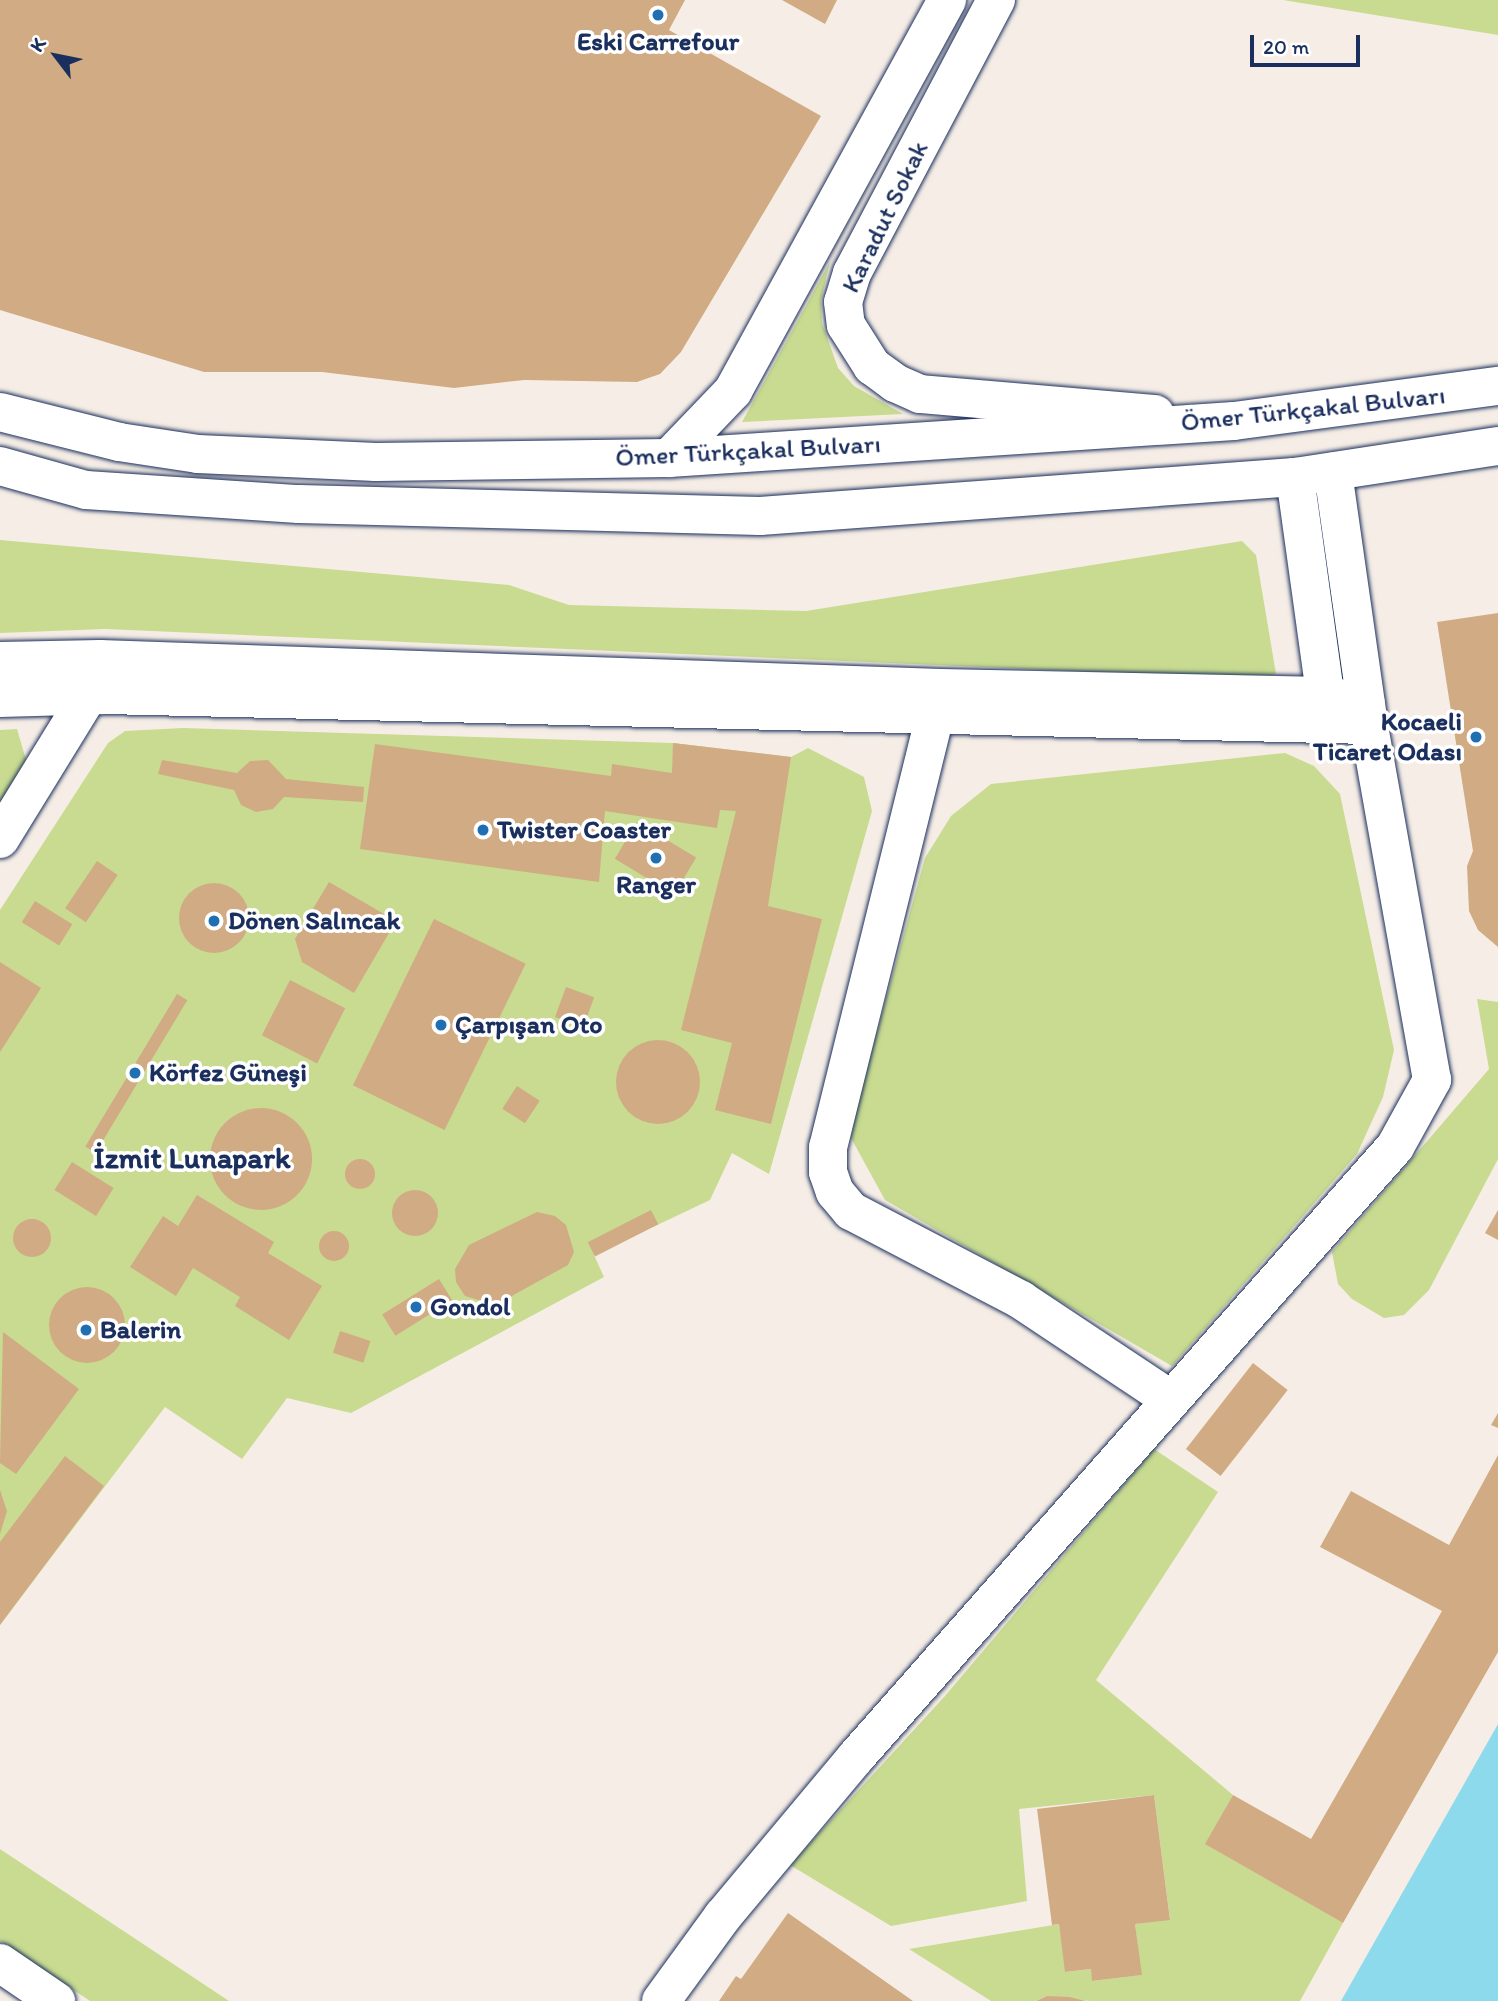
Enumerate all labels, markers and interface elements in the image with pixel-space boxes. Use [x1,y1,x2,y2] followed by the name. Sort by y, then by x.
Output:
[650,7,666,23] marker: Eski Carrefour
[21,21,91,91] north arrow
[1253,21,1363,65] scale bar
[577,26,739,58] place label: Eski Carrefour
[25,33,51,56] text: K
[1263,34,1309,59] text: 20 m
[835,136,935,298] street label: Karadut Sokak
[1180,380,1446,438] street label: Ömer Türkçakal Bulvarı
[615,428,881,474] street label: Ömer Türkçakal Bulvarı
[1313,706,1462,768] place label: Kocaeli Ticaret Odası
[1468,729,1484,745] marker: Kocaeli Ticaret Odası
[497,814,670,846] place label: Twister Coaster
[475,822,491,838] marker: Twister Coaster
[648,850,664,866] marker: Ranger
[616,869,696,901] place label: Ranger
[228,905,401,937] place label: Dönen Salıncak
[206,913,222,929] marker: Dönen Salıncak
[455,1009,603,1041] place label: Çarpışan Oto
[433,1017,449,1033] marker: Çarpışan Oto
[149,1057,307,1089] place label: Körfez Güneşi
[127,1065,143,1081] marker: Körfez Güneşi
[94,1140,290,1176] district label: İzmit Lunapark
[430,1291,510,1323] place label: Gondol
[408,1299,424,1315] marker: Gondol
[100,1314,181,1346] place label: Balerin
[78,1322,94,1338] marker: Balerin

